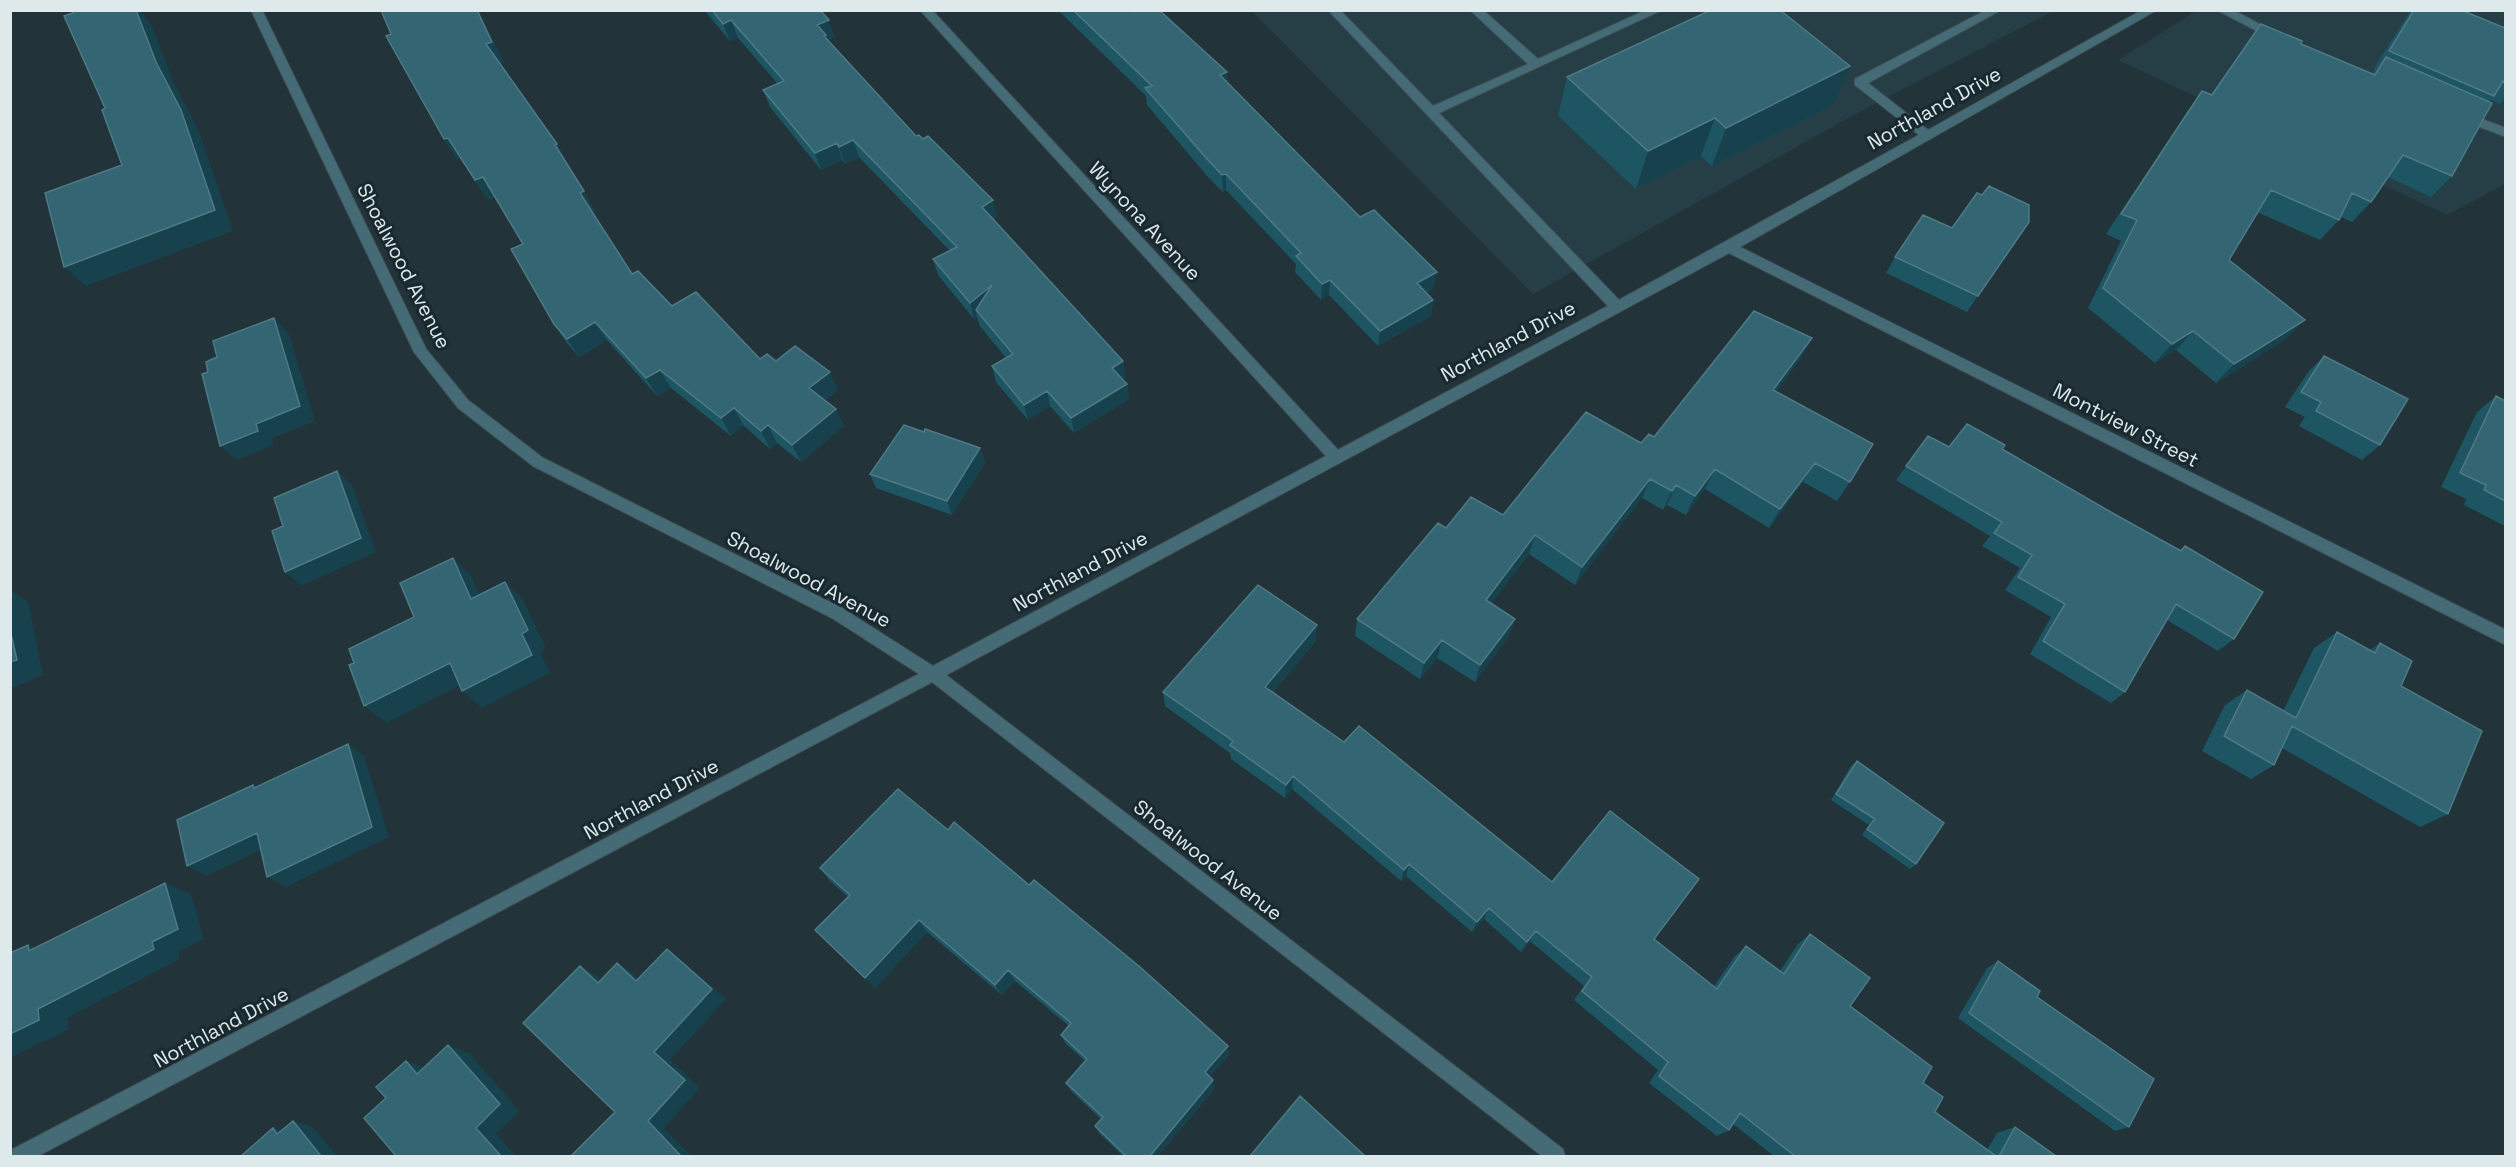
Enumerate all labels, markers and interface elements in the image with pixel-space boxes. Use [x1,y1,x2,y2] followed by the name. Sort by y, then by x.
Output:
[1862,60,2006,156] street label: Northland Drive
[1083,156,1207,286] street label: Wynona Avenue
[351,179,457,353] street label: Shoalwood Avenue
[1436,294,1580,388] street label: Northland Drive
[2049,377,2203,473] street label: Montview Street
[1008,524,1152,618] street label: Northland Drive
[722,525,896,633] street label: Shoalwood Avenue
[579,752,723,846] street label: Northland Drive
[1128,794,1288,926] street label: Shoalwood Avenue
[149,980,293,1074] street label: Northland Drive

